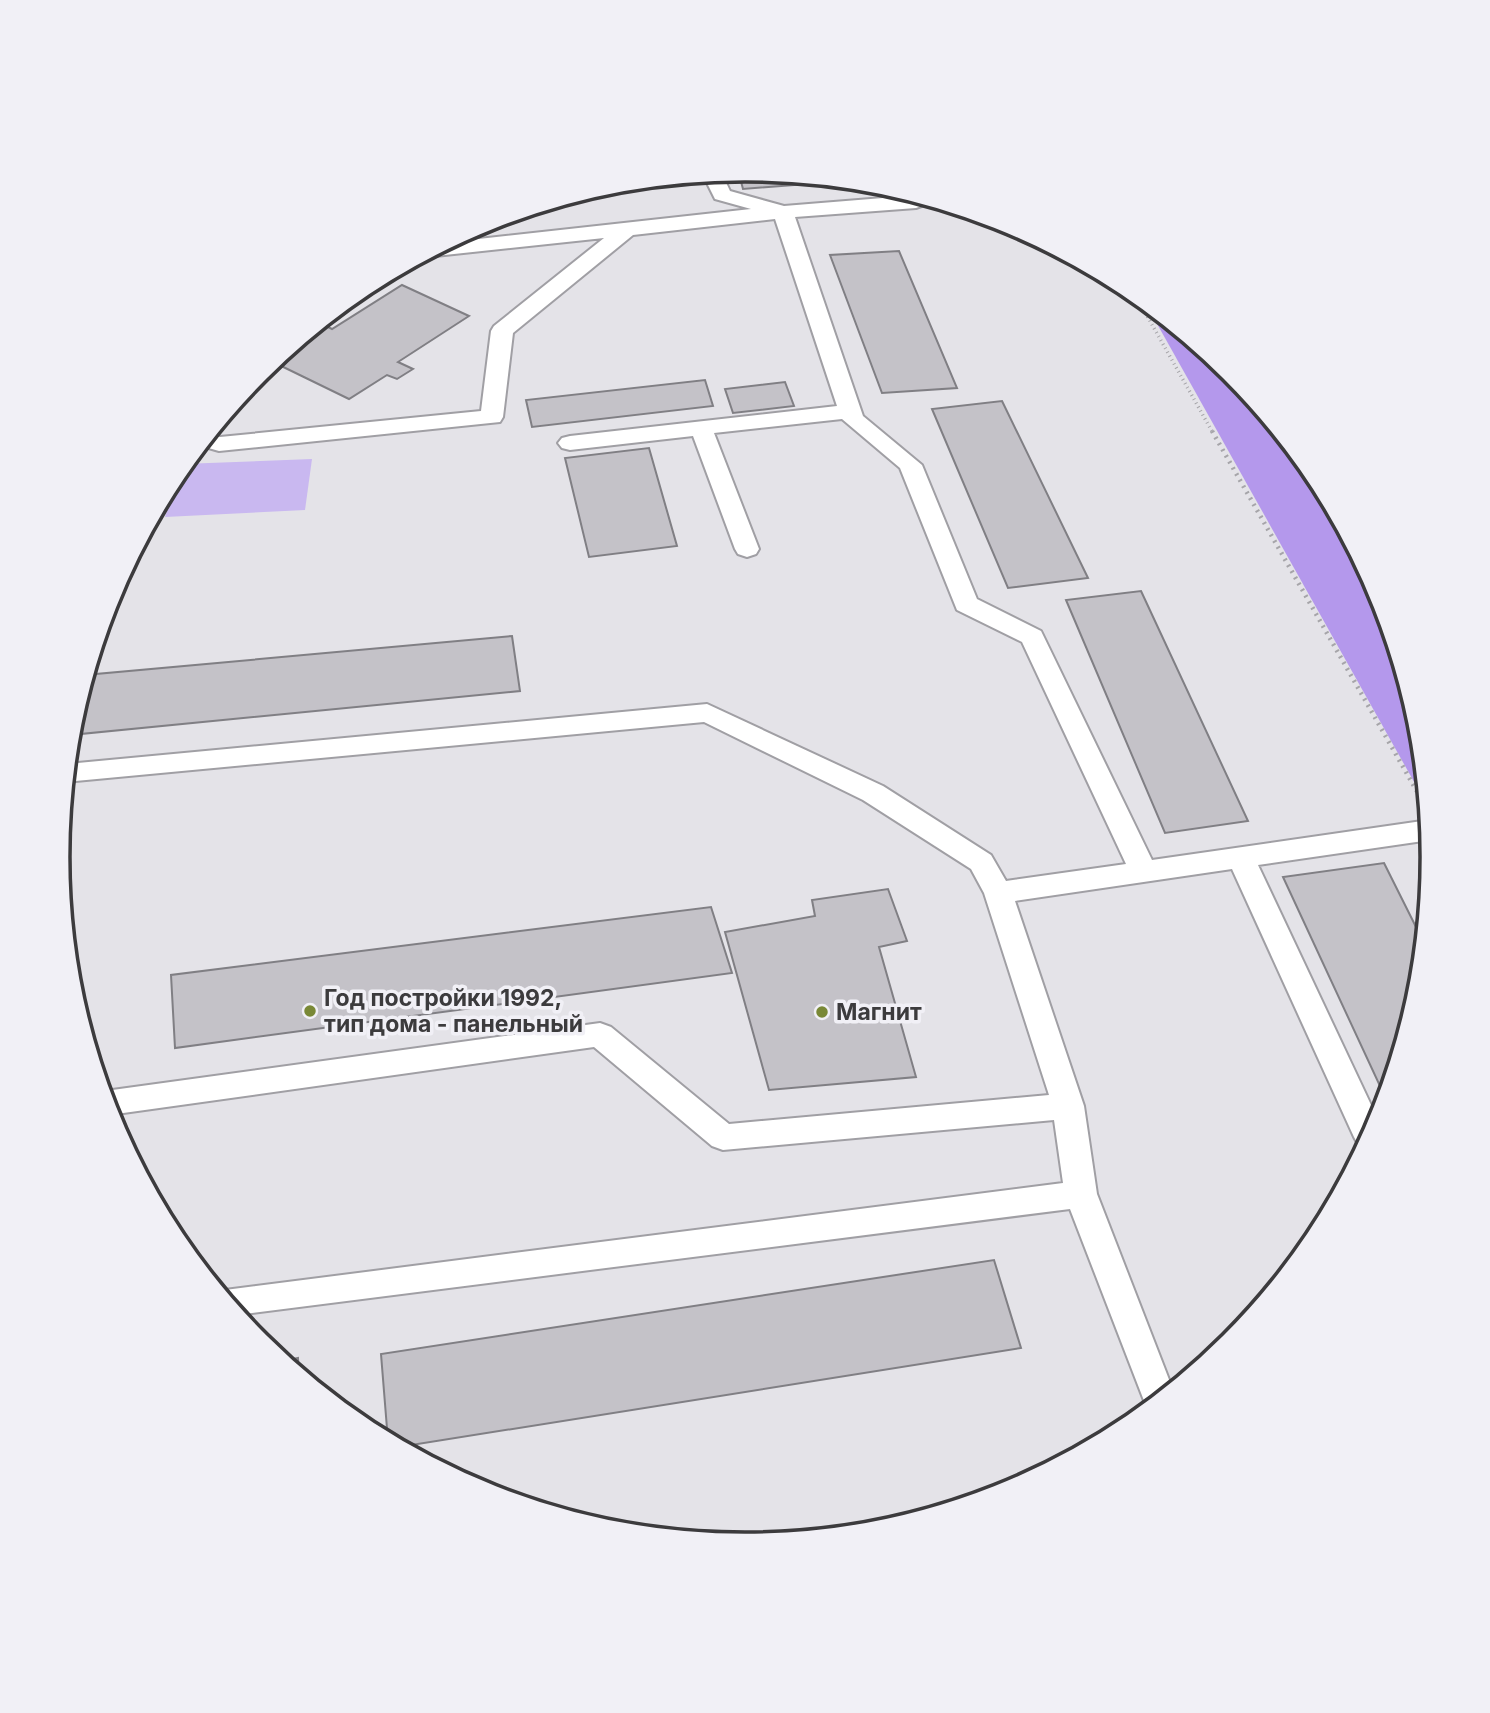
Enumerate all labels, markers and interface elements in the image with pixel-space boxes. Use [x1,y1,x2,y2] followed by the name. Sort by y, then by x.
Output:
[324,984,583,1038] place label: Год постройки 1992, тип дома - панельный
[836,998,922,1026] place label: Магнит
[302,1003,318,1019] marker: Год постройки 1992, тип дома - панельный
[814,1004,830,1020] marker: Магнит

